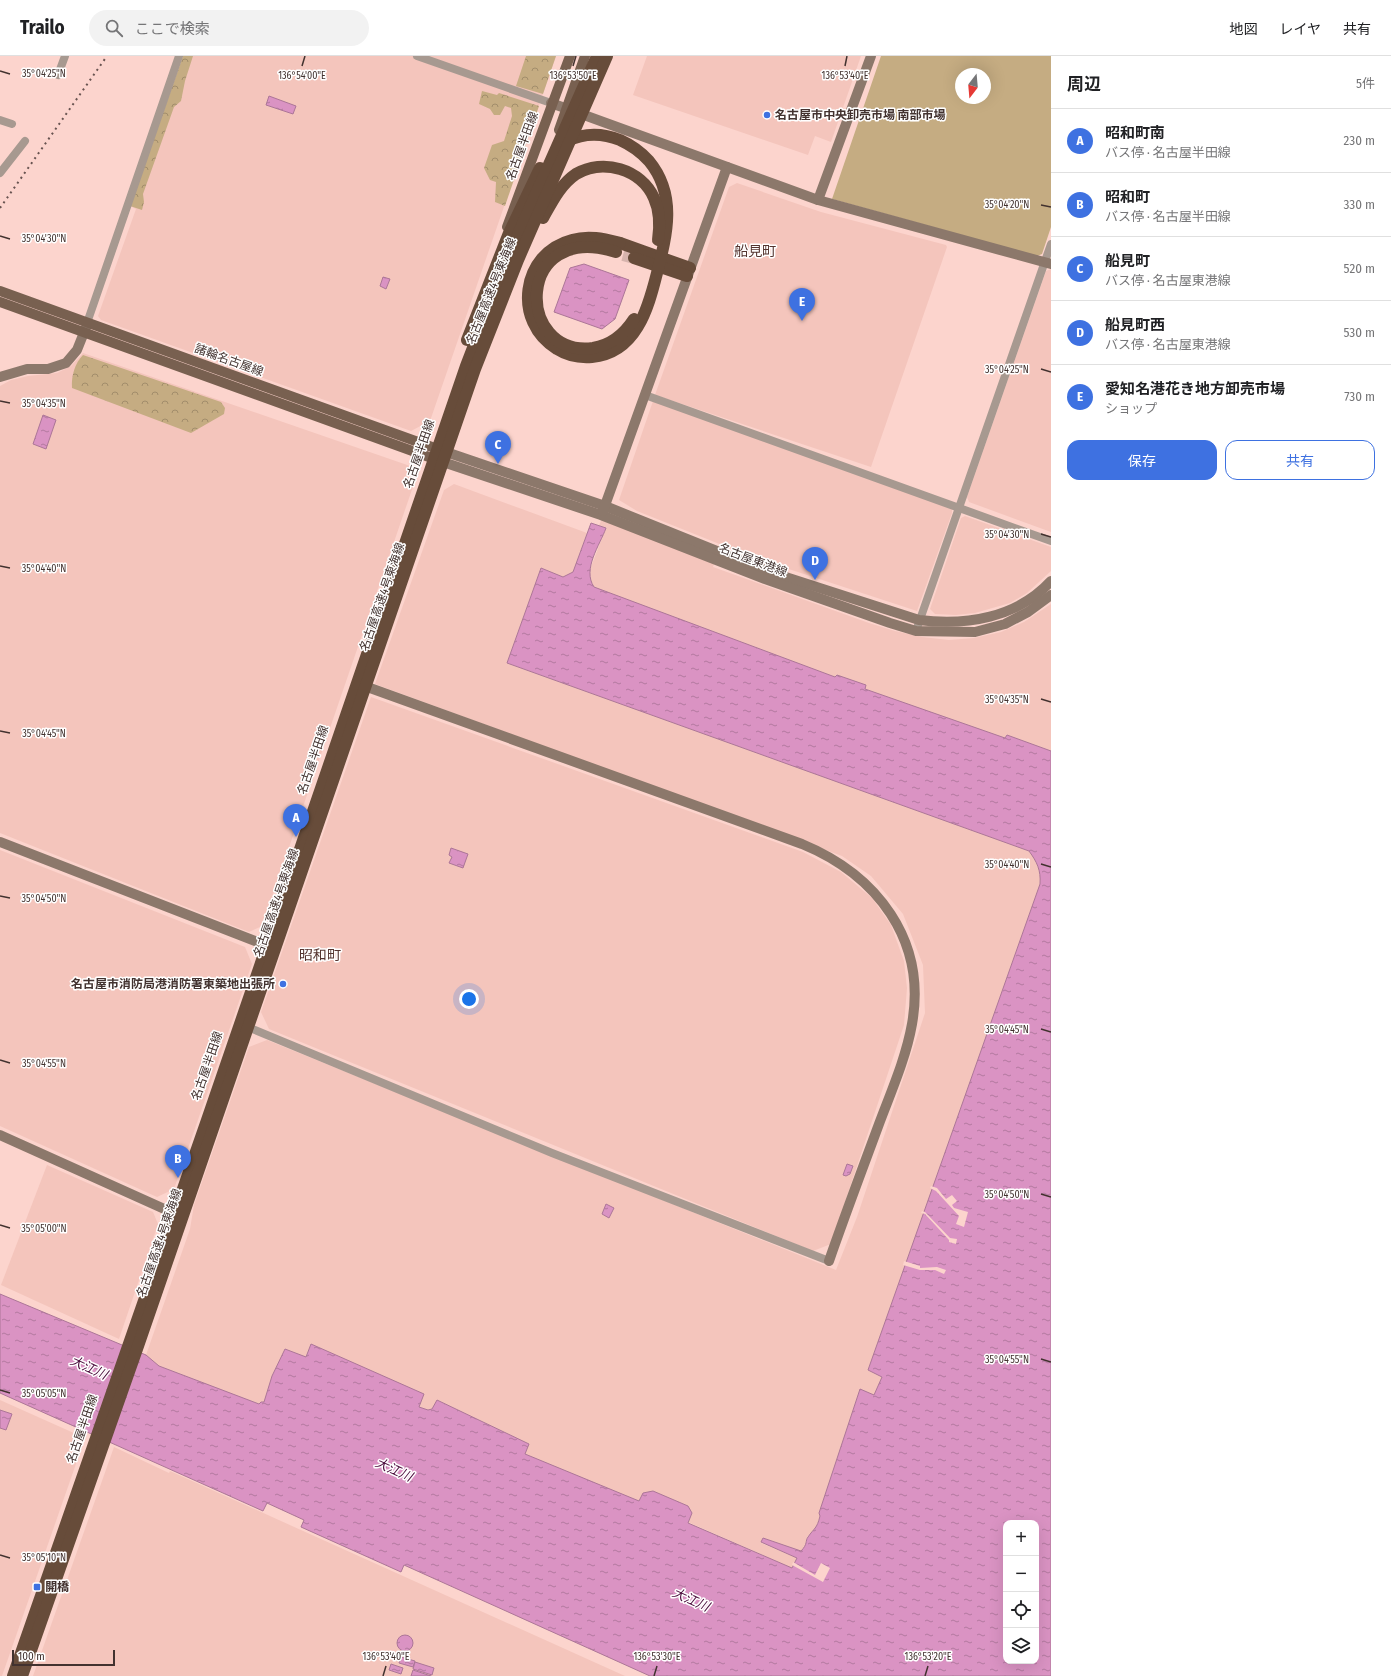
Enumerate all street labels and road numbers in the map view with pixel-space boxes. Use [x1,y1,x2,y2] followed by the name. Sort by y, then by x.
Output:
[503,110,541,182] street label: 名古屋半田線
[463,236,519,346] street label: 名古屋高速4号東海線
[193,341,265,379] street label: 諸輪名古屋線
[401,418,437,490] street label: 名古屋半田線
[357,541,407,653] street label: 名古屋高速4号東海線
[717,541,789,579] street label: 名古屋東港線
[295,724,331,796] street label: 名古屋半田線
[251,847,301,959] street label: 名古屋高速4号東海線
[189,1030,225,1102] street label: 名古屋半田線
[134,1187,184,1299] street label: 名古屋高速4号東海線
[64,1393,100,1465] street label: 名古屋半田線

